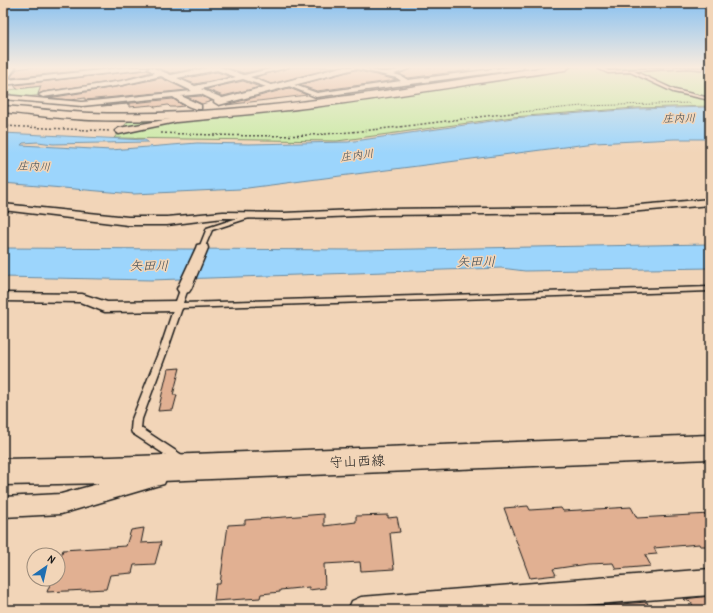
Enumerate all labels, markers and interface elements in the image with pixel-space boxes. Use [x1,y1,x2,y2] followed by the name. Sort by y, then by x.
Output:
[662,111,696,125] water label: 庄内川
[340,146,374,164] water label: 庄内川
[17,158,51,174] water label: 庄内川
[456,252,496,270] water label: 矢田川
[129,256,169,274] water label: 矢田川
[329,450,385,471] street label: 守山西線
[26,547,66,587] north arrow
[45,551,58,566] text: N

